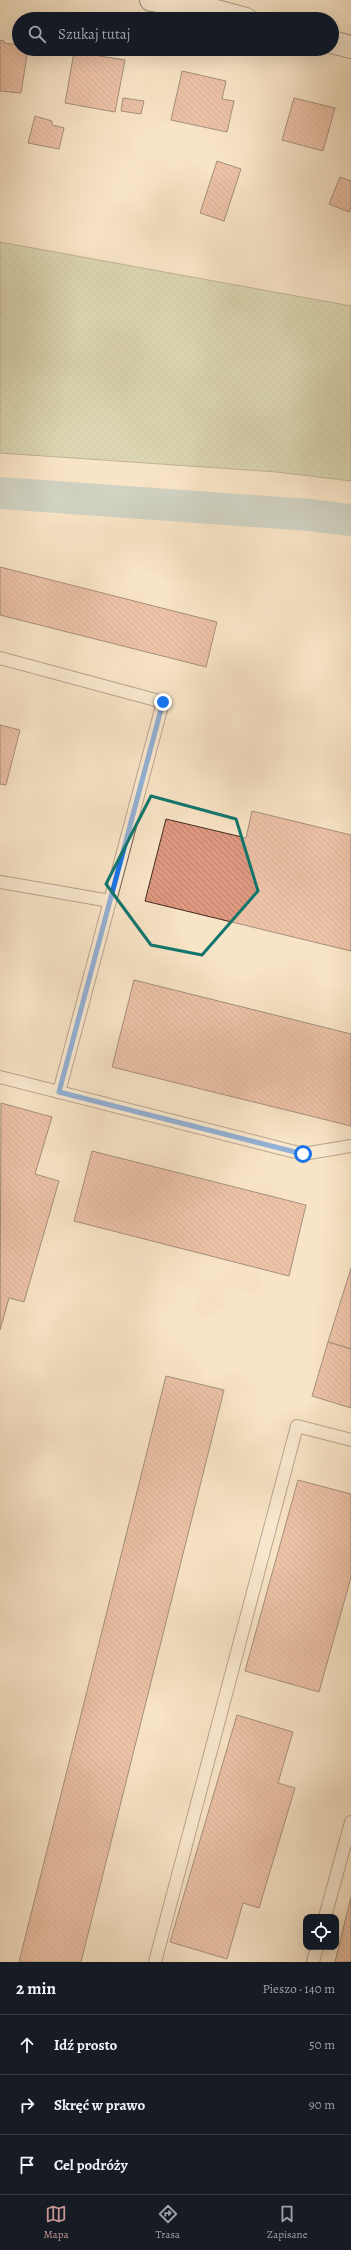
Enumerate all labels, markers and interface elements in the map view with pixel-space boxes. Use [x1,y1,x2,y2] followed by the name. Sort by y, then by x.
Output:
[12,12,339,56] search box
[26,23,48,45] icon: search
[58,24,131,44] text: Szukaj tutaj
[154,693,172,711] route end
[294,1145,312,1163] route start
[303,1914,339,1950] map controls
[303,1914,339,1950] button: locate
[16,1977,56,2000] text: 2 min
[262,1980,335,1997] text: Pieszo · 140 m
[16,2034,38,2056] icon: ahead
[54,2035,117,2055] text: Idź prosto
[309,2036,335,2053] text: 50 m
[16,2094,38,2116] icon: right
[54,2095,145,2115] text: Skręć w prawo
[309,2096,335,2113] text: 90 m
[16,2154,38,2176] icon: arrive
[54,2155,128,2175] text: Cel podróży
[43,2203,69,2242] tab: Mapa
[156,2203,180,2242] tab: Trasa
[267,2203,308,2242] tab: Zapisane

